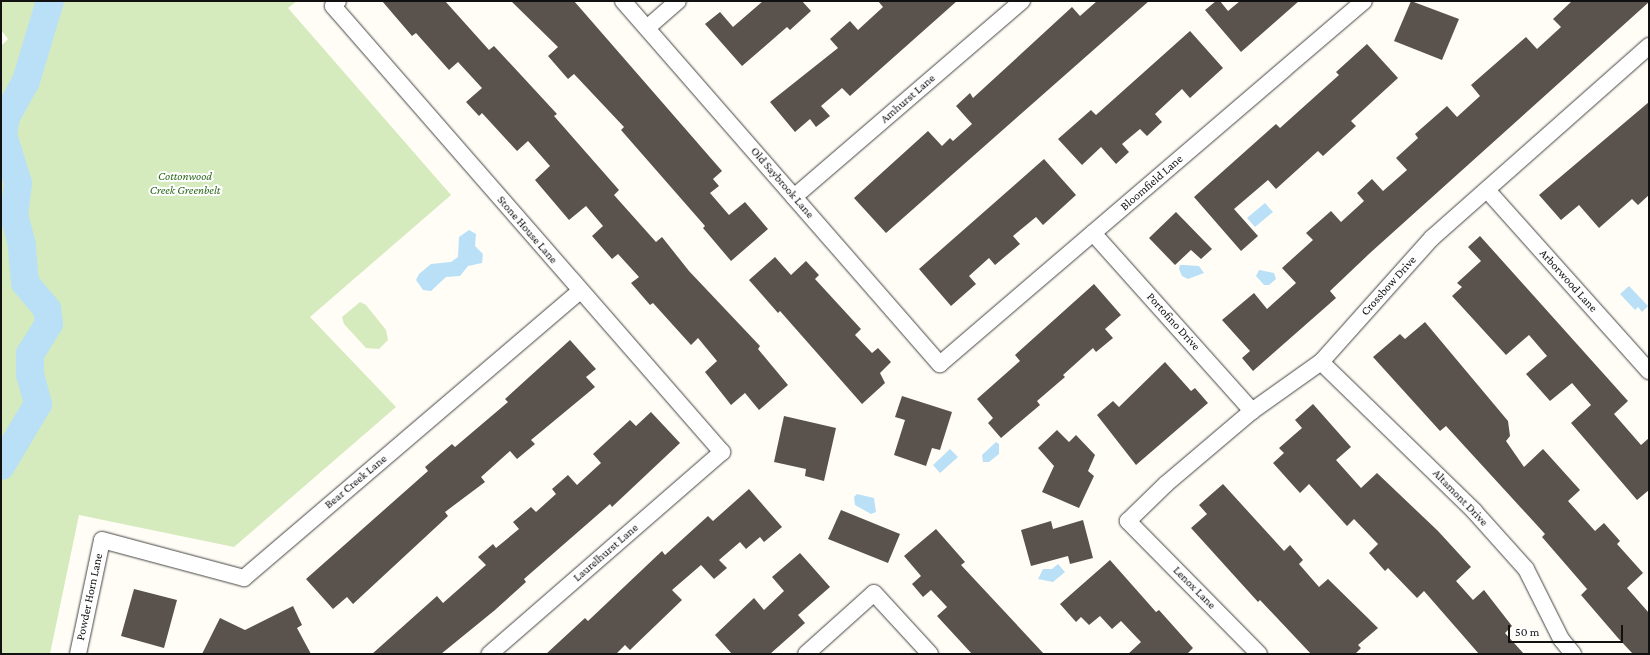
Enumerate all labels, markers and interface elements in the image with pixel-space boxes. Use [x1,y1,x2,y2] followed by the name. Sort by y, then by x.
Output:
[878,71,938,127] street label: Amhurst Lane
[747,144,817,222] street label: Old Saybrook Lane
[1118,152,1186,214] street label: Bloomfield Lane
[150,170,220,198] park label: Cottonwood Creek Greenbelt
[494,193,560,267] street label: Stone House Lane
[1536,246,1600,316] street label: Arborwood Lane
[1358,253,1420,319] street label: Crossbow Drive
[1143,290,1203,354] street label: Portofino Drive
[322,452,390,512] street label: Bear Creek Lane
[1429,466,1491,530] street label: Altamont Drive
[571,521,641,585] street label: Laurelhurst Lane
[74,552,106,642] street label: Powder Horn Lane
[1170,564,1218,612] street label: Lenox Lane
[1510,617,1625,643] scale bar
[1515,625,1539,639] text: 50 m

